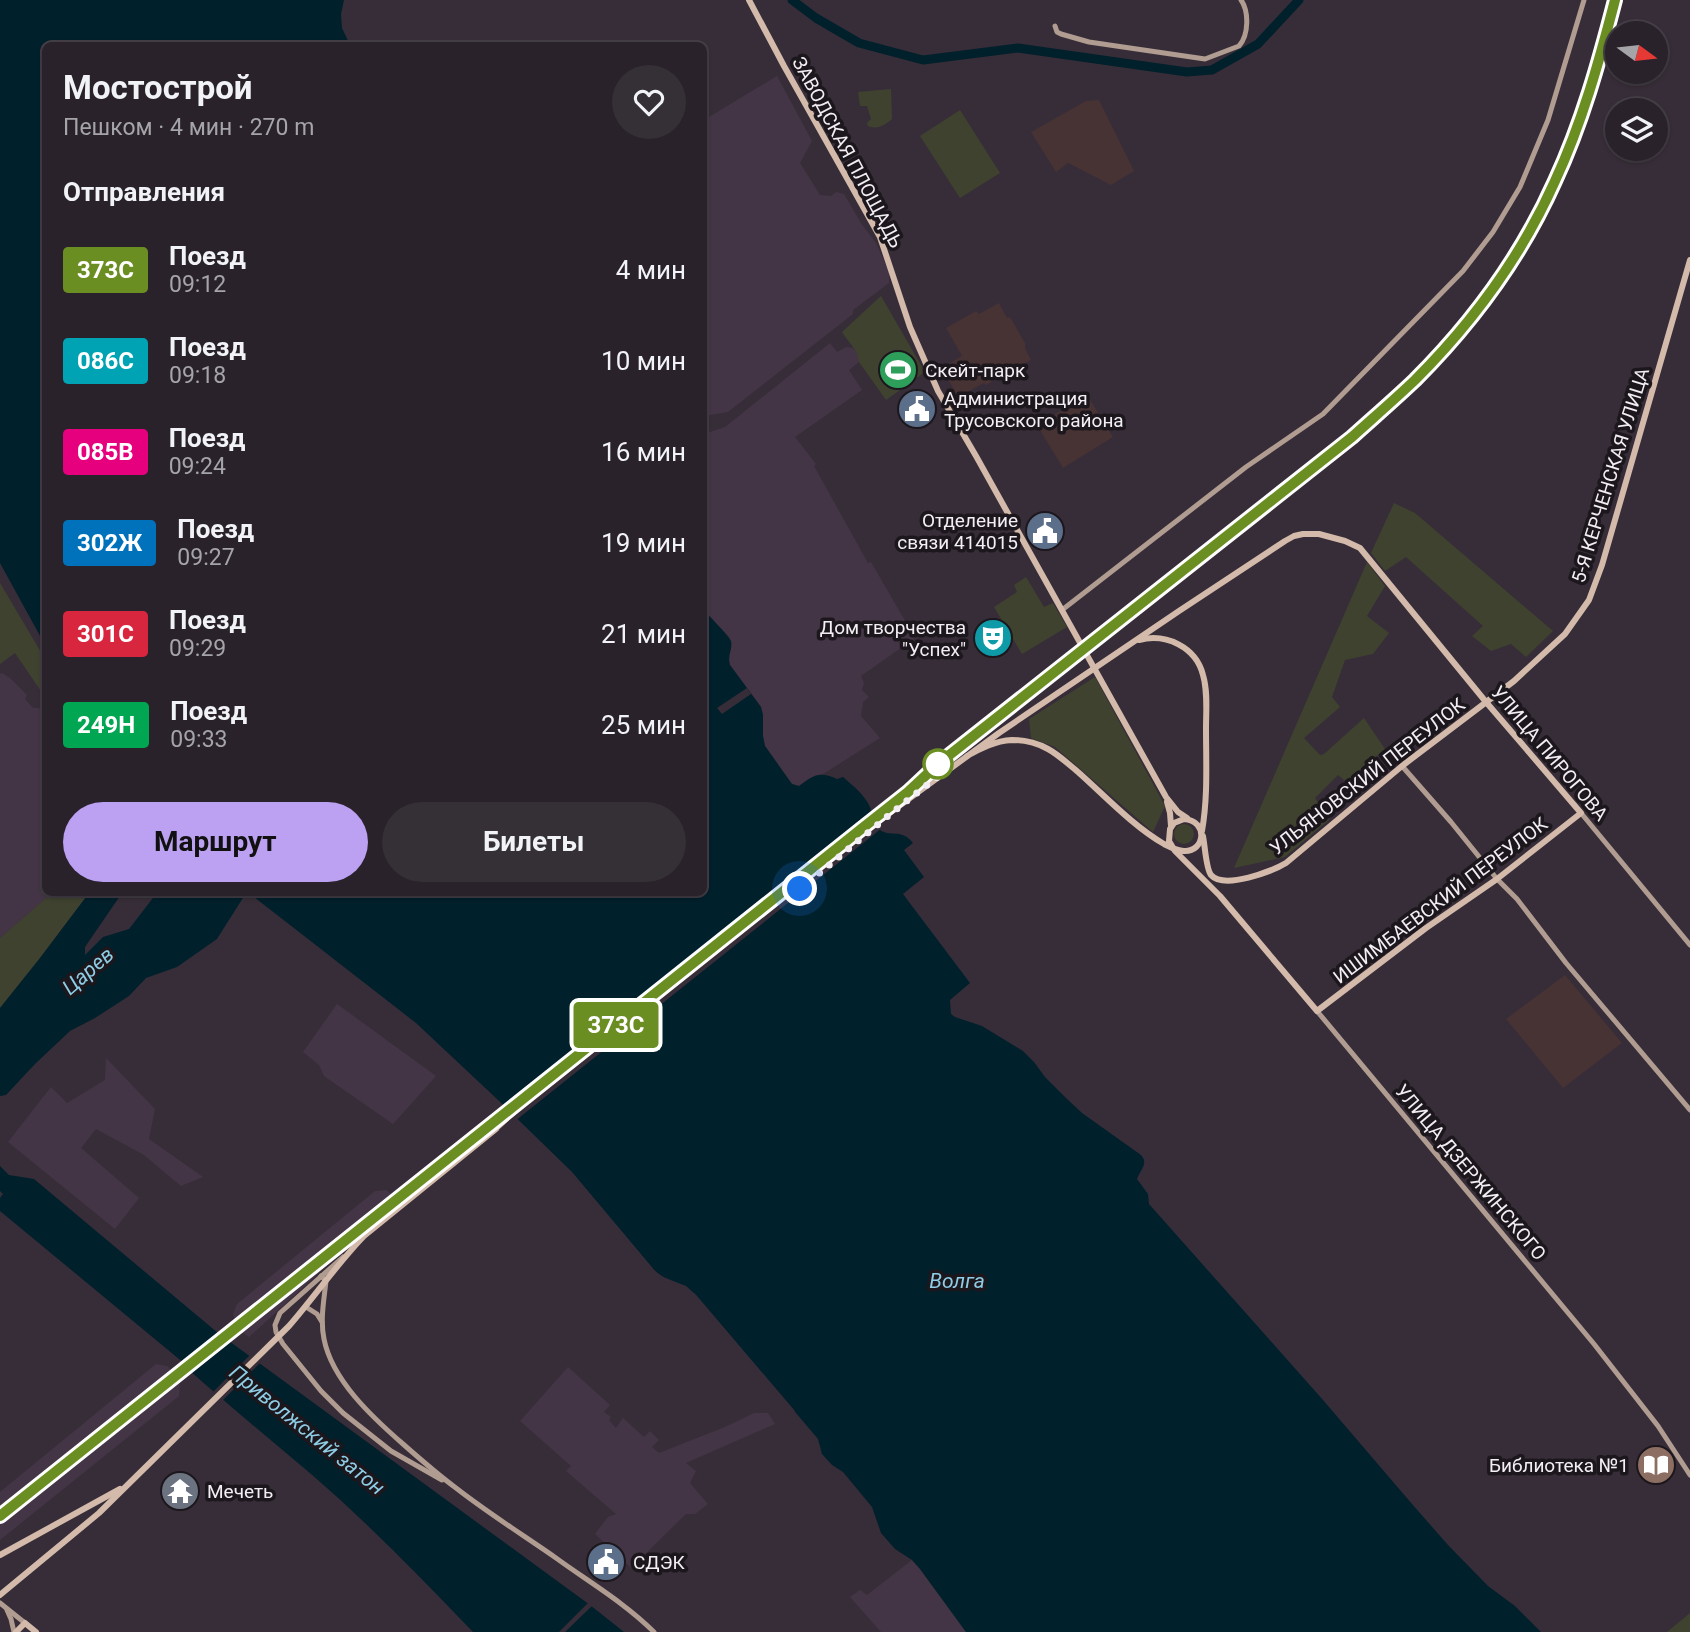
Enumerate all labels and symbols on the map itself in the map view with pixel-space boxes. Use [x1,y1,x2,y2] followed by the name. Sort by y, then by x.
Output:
[1605,21,1668,84] north arrow
[787,53,908,252] street label: ЗАВОДСКАЯ ПЛОЩАДЬ
[877,349,919,391] sports icon: Скейт-парк
[925,359,1026,382] place label: Скейт-парк
[1567,364,1654,586] street label: 5-Я КЕРЧЕНСКАЯ УЛИЦА
[944,387,1124,432] place label: Администрация Трусовского района
[896,388,938,430] public building icon: Администрация Трусовского района
[897,509,1018,554] place label: Отделение связи 414015
[1024,510,1066,552] public building icon: Отделение связи 414015
[820,616,966,661] place label: Дом творчества "Успех"
[972,617,1014,659] theatre icon: Дом творчества "Успех"
[1486,681,1613,826] street label: УЛИЦА ПИРОГОВА
[1265,693,1470,860] street label: УЛЬЯНОВСКИЙ ПЕРЕУЛОК
[923,749,953,779] unlabelled marker
[1329,812,1553,989] street label: ИШИМБАЕВСКИЙ ПЕРЕУЛОК
[782,871,817,906] your location
[58,942,118,1000] water label: Царев
[567,1002,665,1048] line badge: 373C
[1390,1080,1551,1265] street label: УЛИЦА ДЗЕРЖИНСКОГО
[929,1269,985,1293] water label: Волга
[225,1360,389,1500] water label: Приволжский затон
[1635,1444,1677,1486] library icon: Библиотека №1
[1489,1454,1629,1477] place label: Библиотека №1
[159,1470,201,1512] temple icon: Мечеть
[207,1480,273,1503] place label: Мечеть
[585,1541,627,1583] public building icon: СДЭК
[633,1551,685,1574] place label: СДЭК

